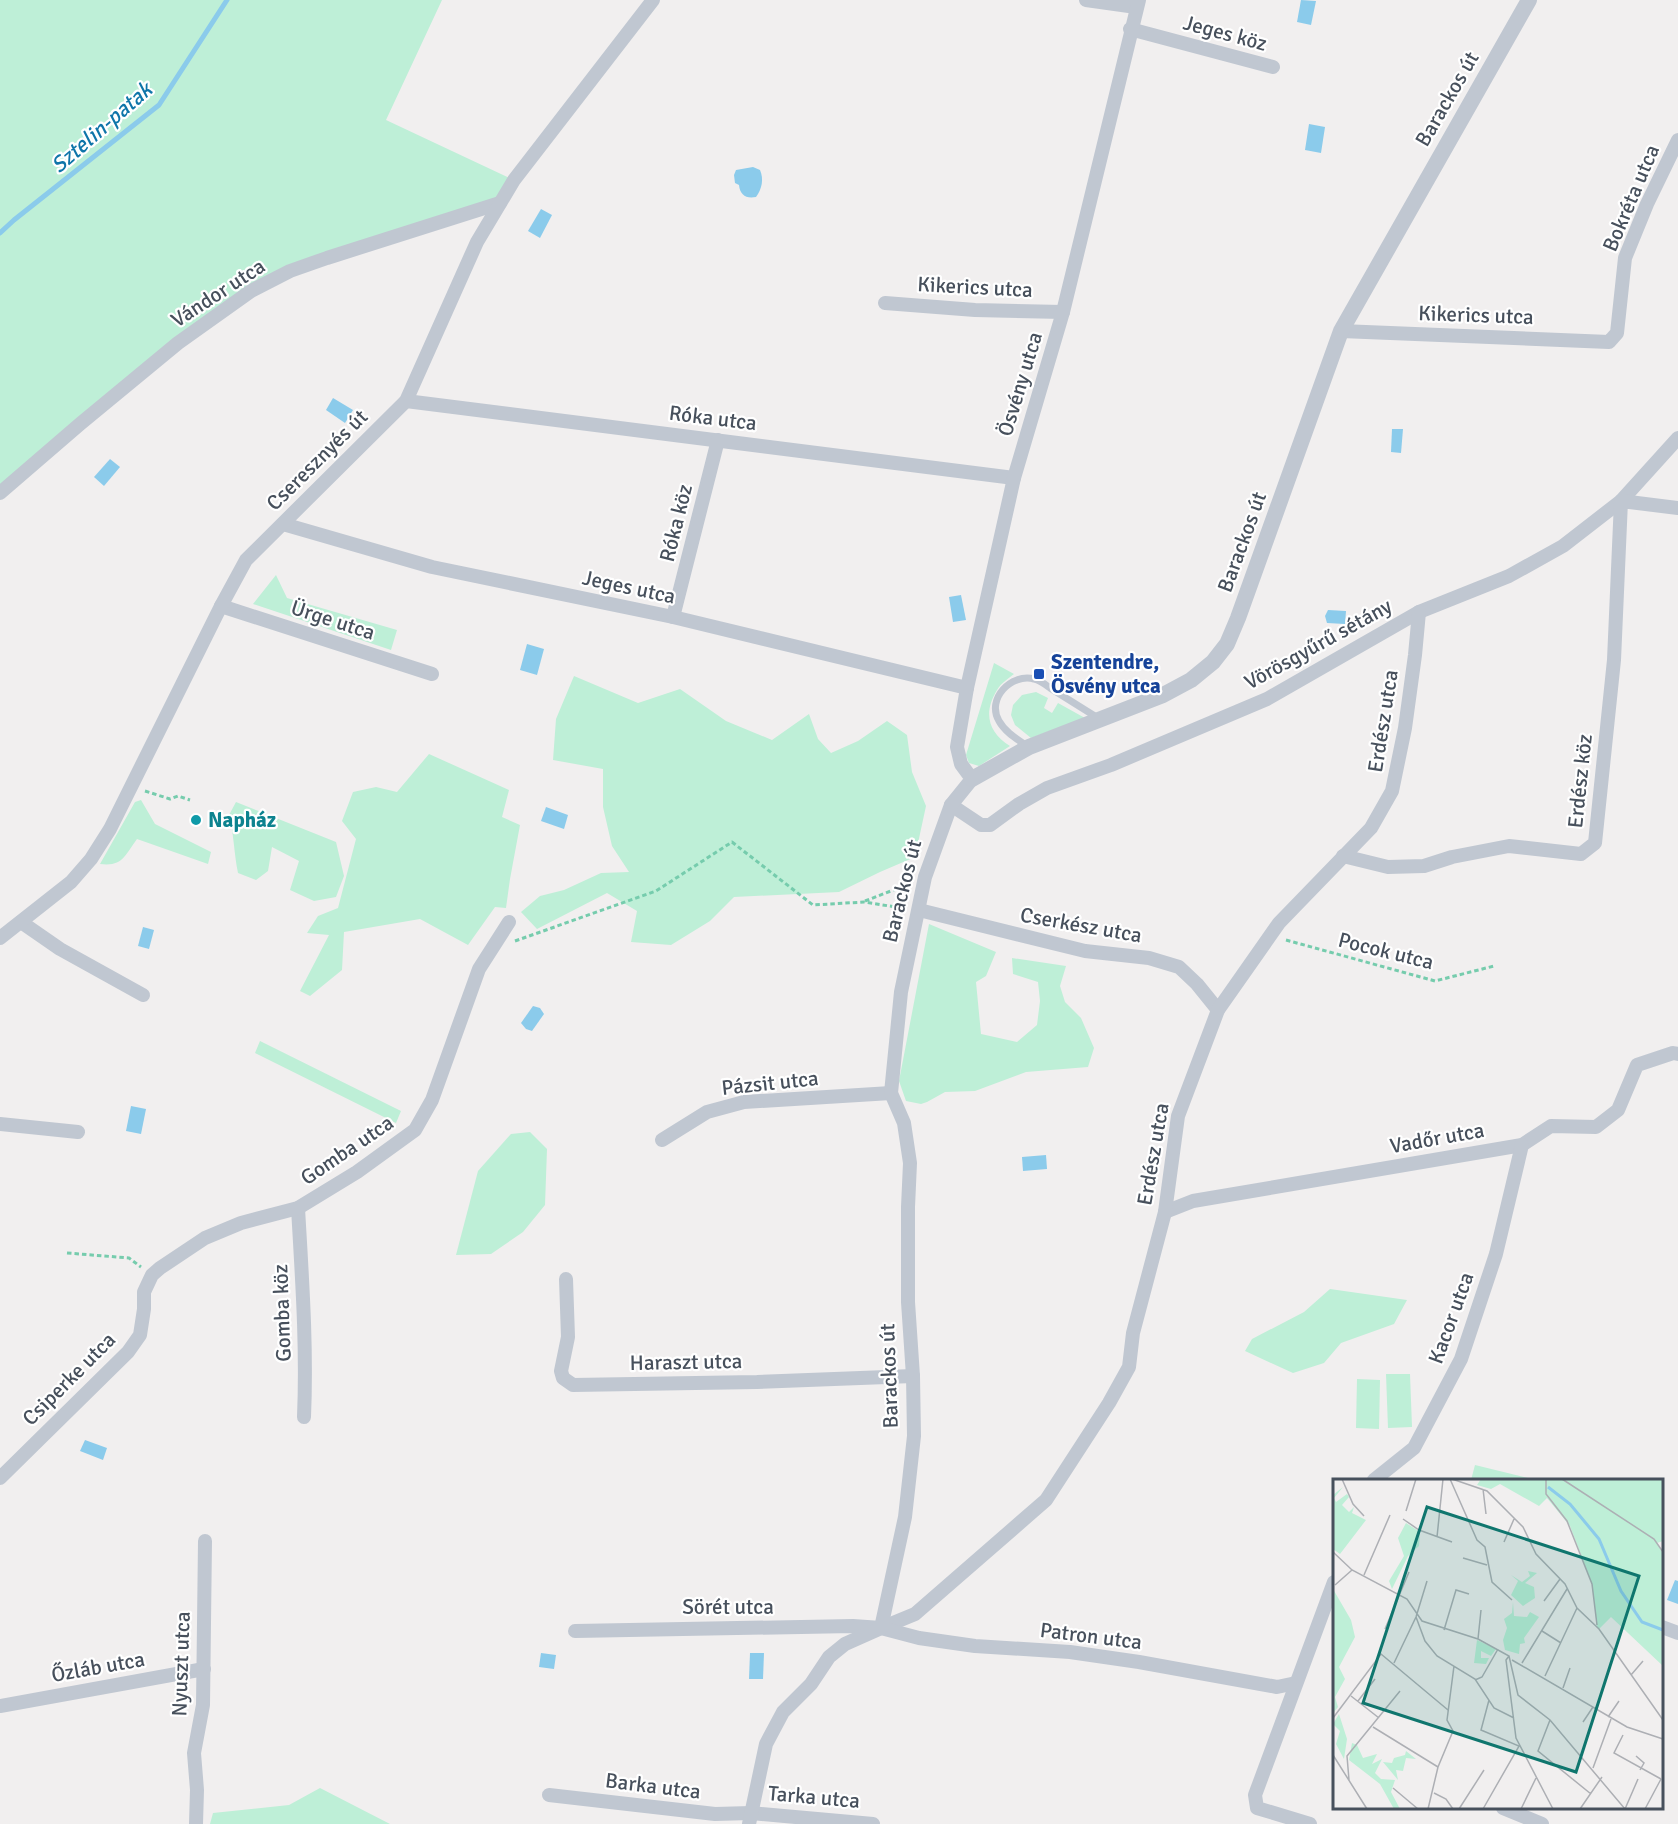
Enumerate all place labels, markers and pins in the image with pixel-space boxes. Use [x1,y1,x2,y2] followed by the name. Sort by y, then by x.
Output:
[1051,649,1161,699] place label: Szentendre, Ösvény utca
[1032,667,1046,681] marker: Szentendre, Ösvény utca
[208,807,276,833] place label: Napház
[189,813,203,827] marker: Napház

